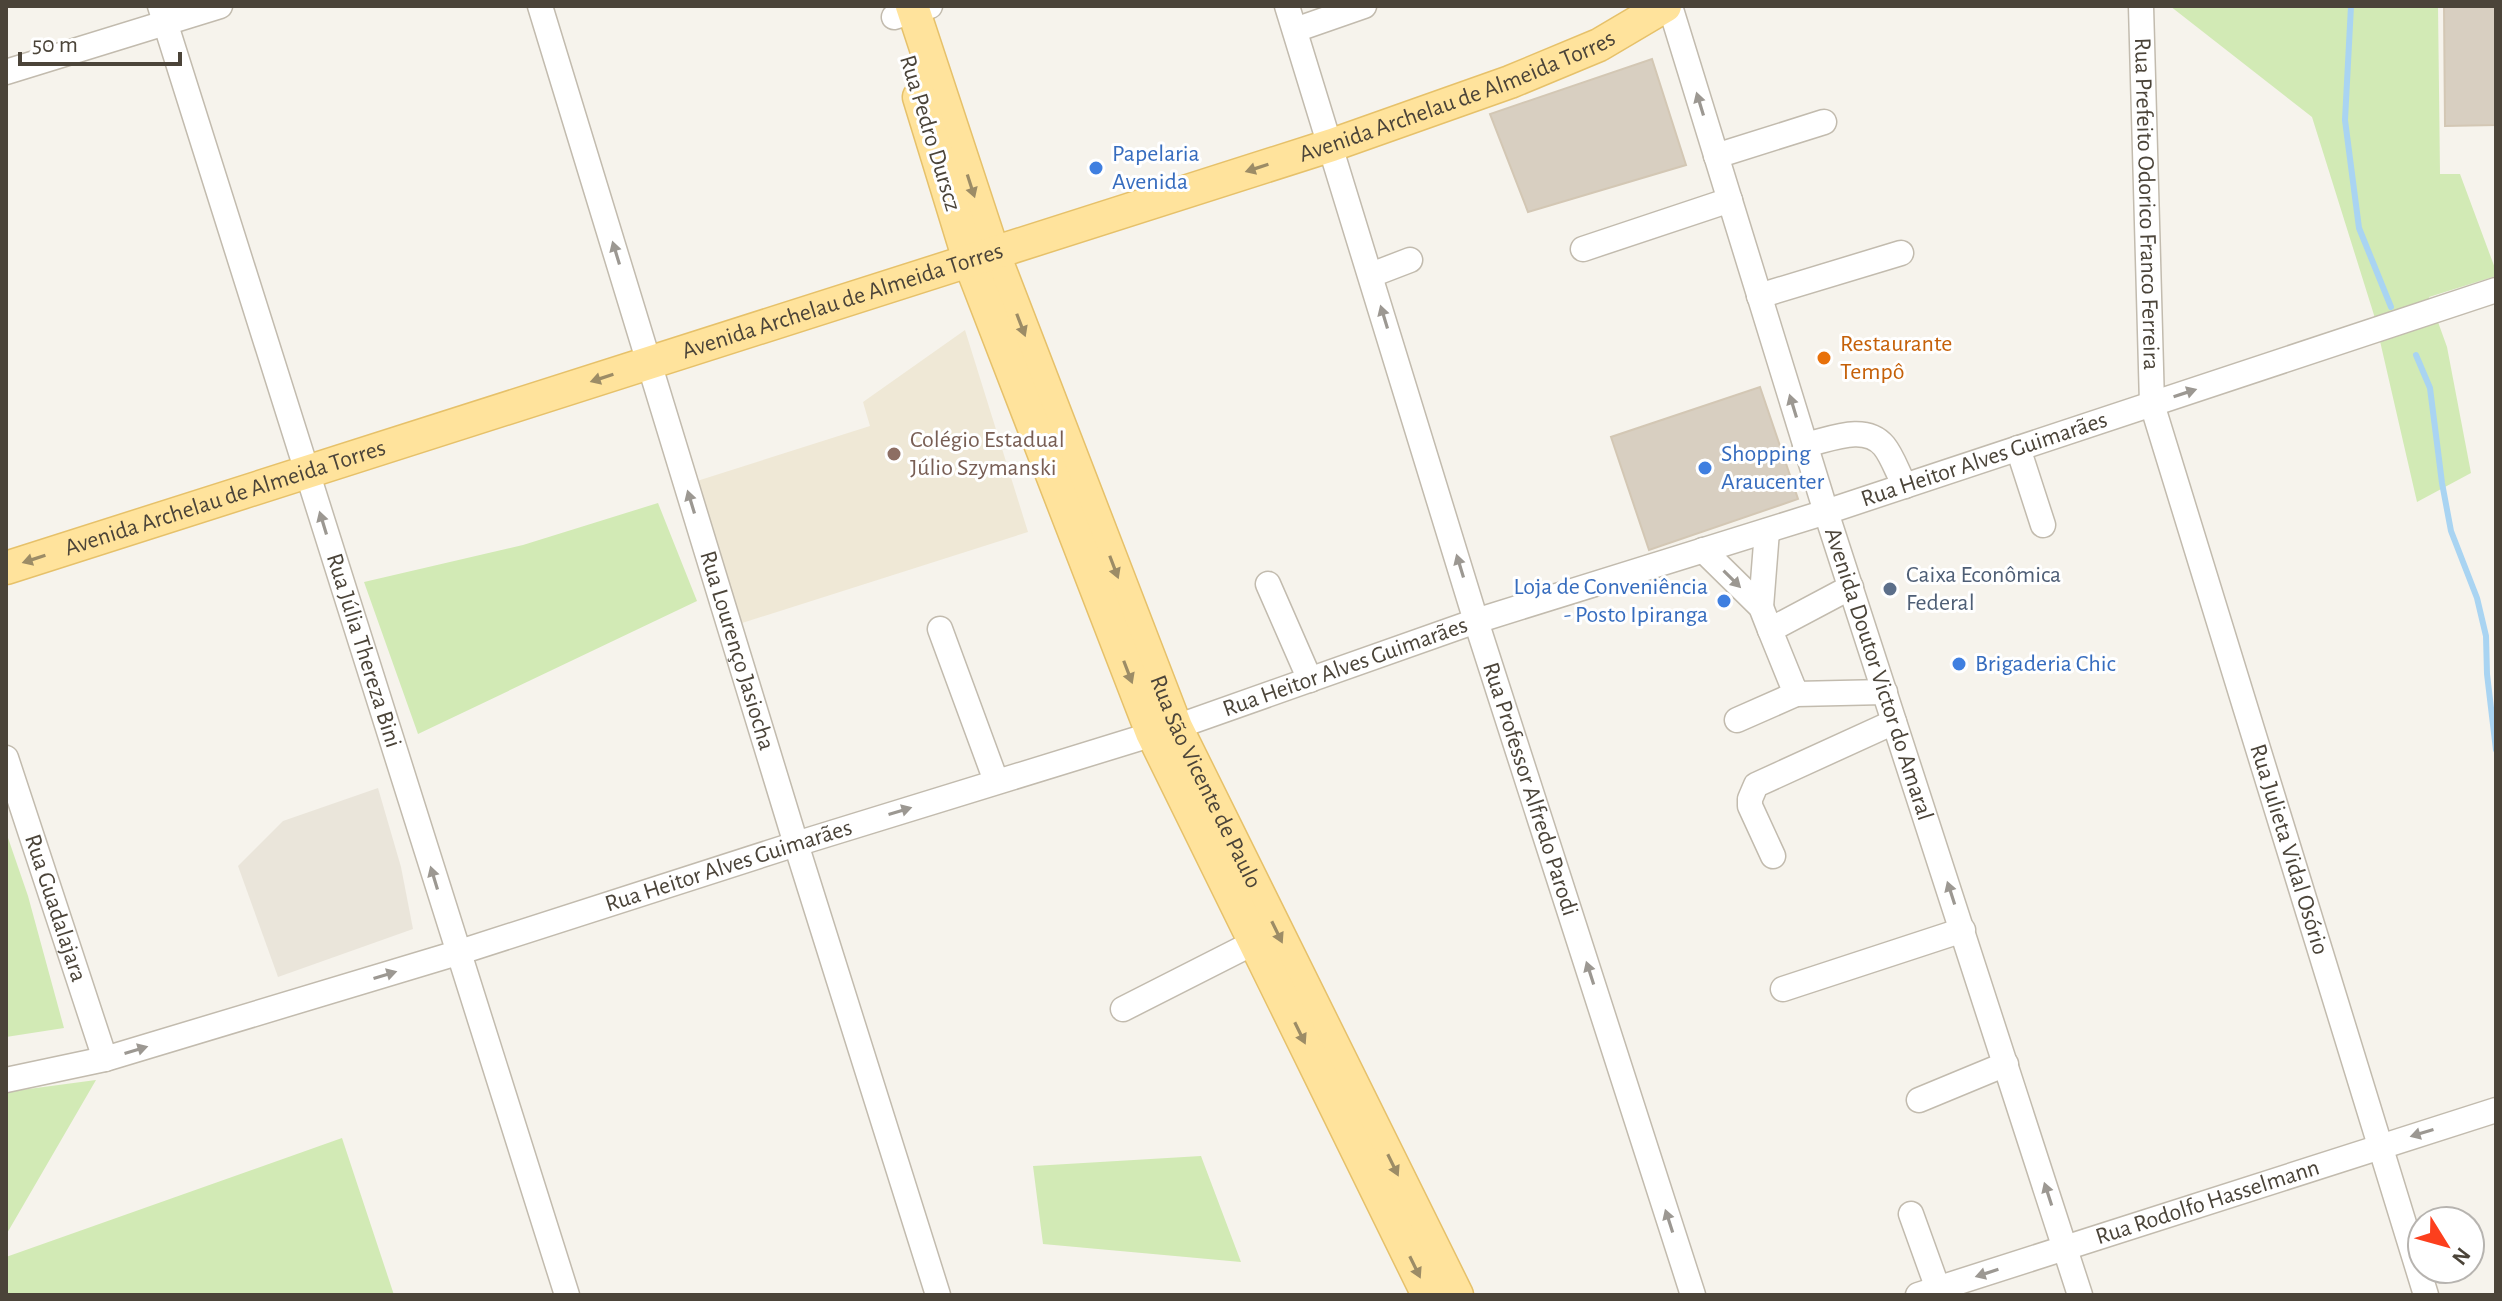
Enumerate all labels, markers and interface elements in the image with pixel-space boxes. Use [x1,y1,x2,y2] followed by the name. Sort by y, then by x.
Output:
[20,16,180,66] scale bar
[1296,26,1620,167] street label: Avenida Archelau de Almeida Torres
[32,33,78,57] text: 50 m
[2130,37,2163,371] street label: Rua Prefeito Odorico Franco Ferreira
[895,52,965,214] street label: Rua Pedro Durscz
[1693,92,1706,116] one-way arrow
[1112,142,1200,194] place label: Papelaria Avenida
[1087,159,1105,177] marker: Papelaria Avenida
[1245,162,1269,175] one-way arrow
[966,175,978,199] one-way arrow
[679,239,1006,364] street label: Avenida Archelau de Almeida Torres
[609,240,621,264] one-way arrow
[1377,304,1390,328] one-way arrow
[1015,313,1028,337] one-way arrow
[1840,332,1952,384] place label: Restaurante Tempô
[1815,349,1833,367] marker: Restaurante Tempô
[590,372,614,385] one-way arrow
[2174,386,2198,398] one-way arrow
[1787,394,1799,418] one-way arrow
[1858,408,2110,511] street label: Rua Heitor Alves Guimarães
[910,428,1065,480] place label: Colégio Estadual Júlio Szymanski
[62,436,389,561] street label: Avenida Archelau de Almeida Torres
[1721,442,1825,494] place label: Shopping Araucenter
[885,445,903,463] marker: Colégio Estadual Júlio Szymanski
[1696,459,1714,477] marker: Shopping Araucenter
[684,489,697,513] one-way arrow
[316,511,328,535] one-way arrow
[1820,525,1937,823] street label: Avenida Doutor Victor do Amaral
[695,548,779,753] street label: Rua Lourenço Jasiocha
[322,551,405,751] street label: Rua Júlia Thereza Bini
[22,553,46,566] one-way arrow
[1453,553,1465,577] one-way arrow
[1108,556,1121,580] one-way arrow
[1906,563,2061,615] place label: Caixa Econômica Federal
[1722,569,1741,588] one-way arrow
[1514,575,1708,627] place label: Loja de Conveniência - Posto Ipiranga
[1881,580,1899,598] marker: Caixa Econômica Federal
[1715,592,1733,610] marker: Loja de Conveniência - Posto Ipiranga
[1220,613,1471,721] street label: Rua Heitor Alves Guimarães
[1975,652,2116,676] place label: Brigaderia Chic
[1950,655,1968,673] marker: Brigaderia Chic
[1478,659,1582,919] street label: Rua Professor Alfredo Parodi
[1122,660,1135,684] one-way arrow
[1145,672,1266,892] street label: Rua São Vicente de Paulo
[2245,741,2333,957] street label: Rua Julieta Vidal Osório
[888,805,912,817] one-way arrow
[602,815,855,917] street label: Rua Heitor Alves Guimarães
[20,831,91,985] street label: Rua Guadalajara
[427,866,440,890] one-way arrow
[1944,881,1956,905] one-way arrow
[1271,921,1284,944] one-way arrow
[1583,961,1595,985] one-way arrow
[374,968,398,981] one-way arrow
[1293,1022,1307,1045] one-way arrow
[125,1043,149,1056] one-way arrow
[2409,1127,2433,1140] one-way arrow
[1386,1154,1400,1177] one-way arrow
[2093,1155,2322,1249] street label: Rua Rodolfo Hasselmann
[2042,1182,2054,1206] one-way arrow
[2406,1205,2486,1285] north arrow
[1663,1208,1675,1232] one-way arrow
[2448,1244,2475,1269] text: N
[1408,1255,1421,1278] one-way arrow
[1975,1267,1999,1279] one-way arrow

